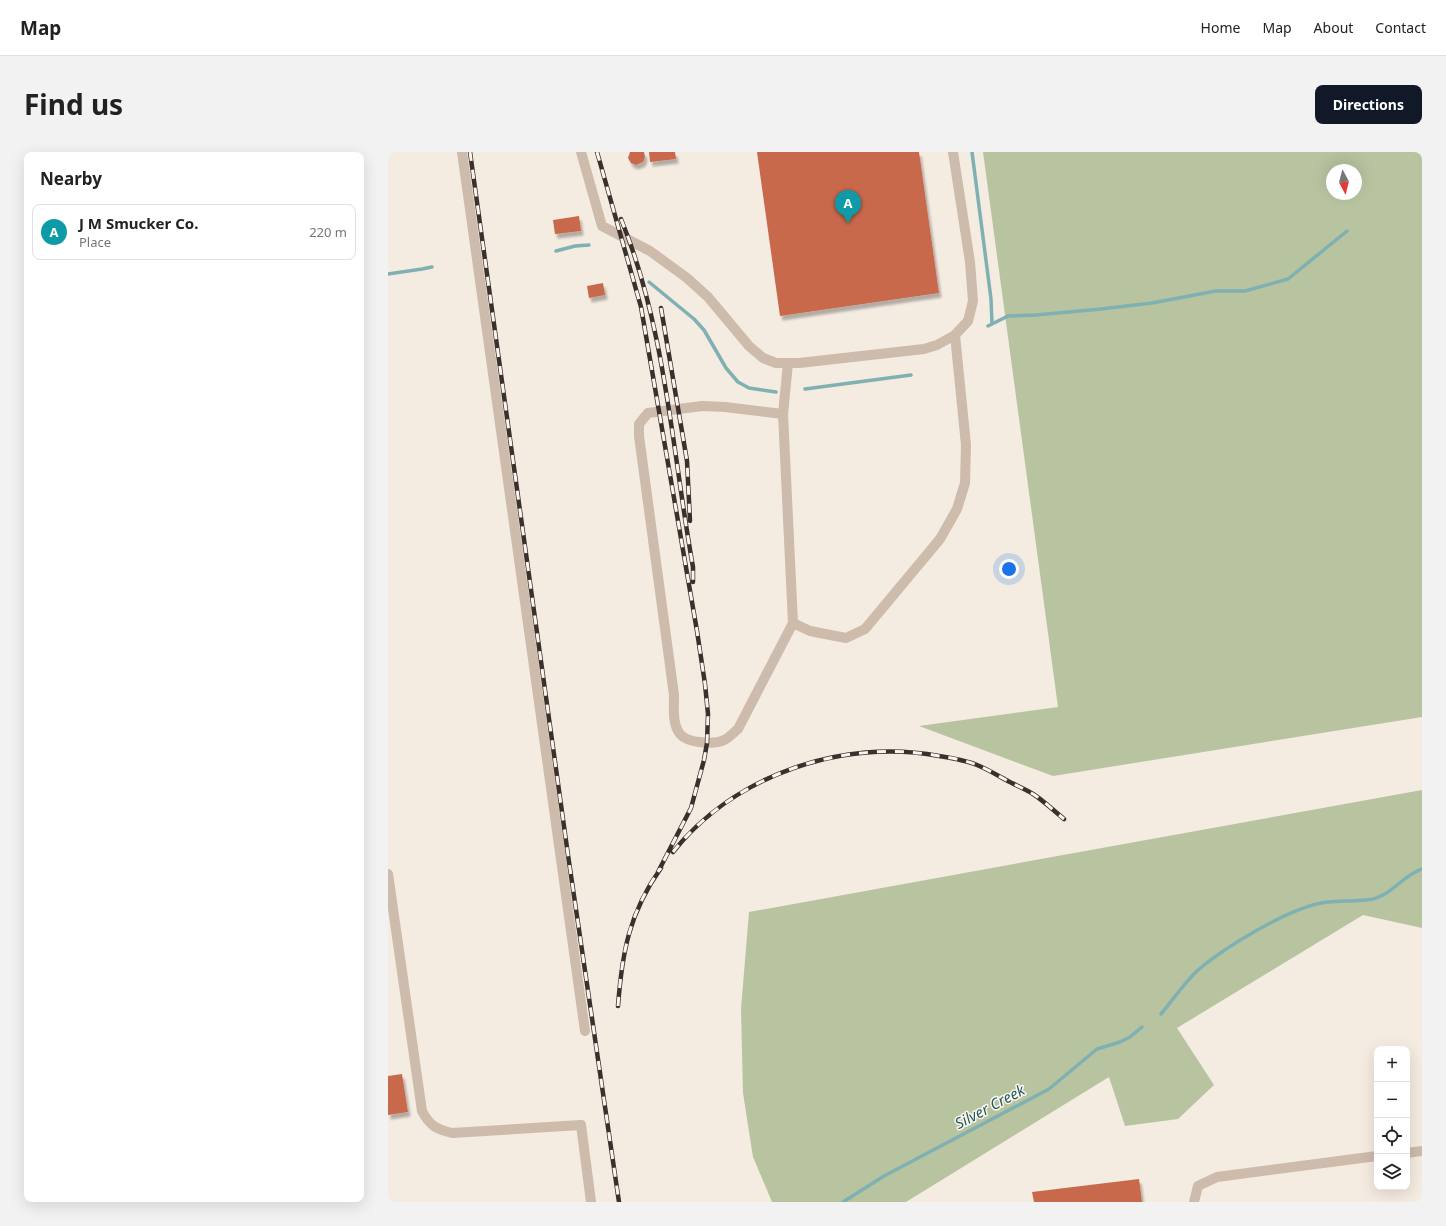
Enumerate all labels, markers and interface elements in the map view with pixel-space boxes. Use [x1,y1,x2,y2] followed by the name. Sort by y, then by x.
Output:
[20,15,61,41] text: Map
[1201,18,1240,37] text: Home
[1262,18,1292,37] text: Map
[1314,18,1353,37] text: About
[1375,18,1426,37] text: Contact
[24,85,123,123] text: Find us
[1315,85,1422,124] button: Directions
[1326,164,1362,200] north arrow
[40,167,102,190] text: Nearby
[835,190,861,223] pin: A
[79,213,198,233] text: J M Smucker Co.
[50,223,59,241] text: A
[309,223,347,241] text: 220 m
[79,233,111,251] text: Place
[999,559,1019,579] your location
[1374,1046,1410,1190] map controls
[1374,1046,1410,1082] button: +
[951,1079,1029,1133] water label: Silver Creek
[1374,1082,1410,1118] button: −
[1374,1118,1410,1154] button: locate
[1374,1154,1410,1190] button: layers

